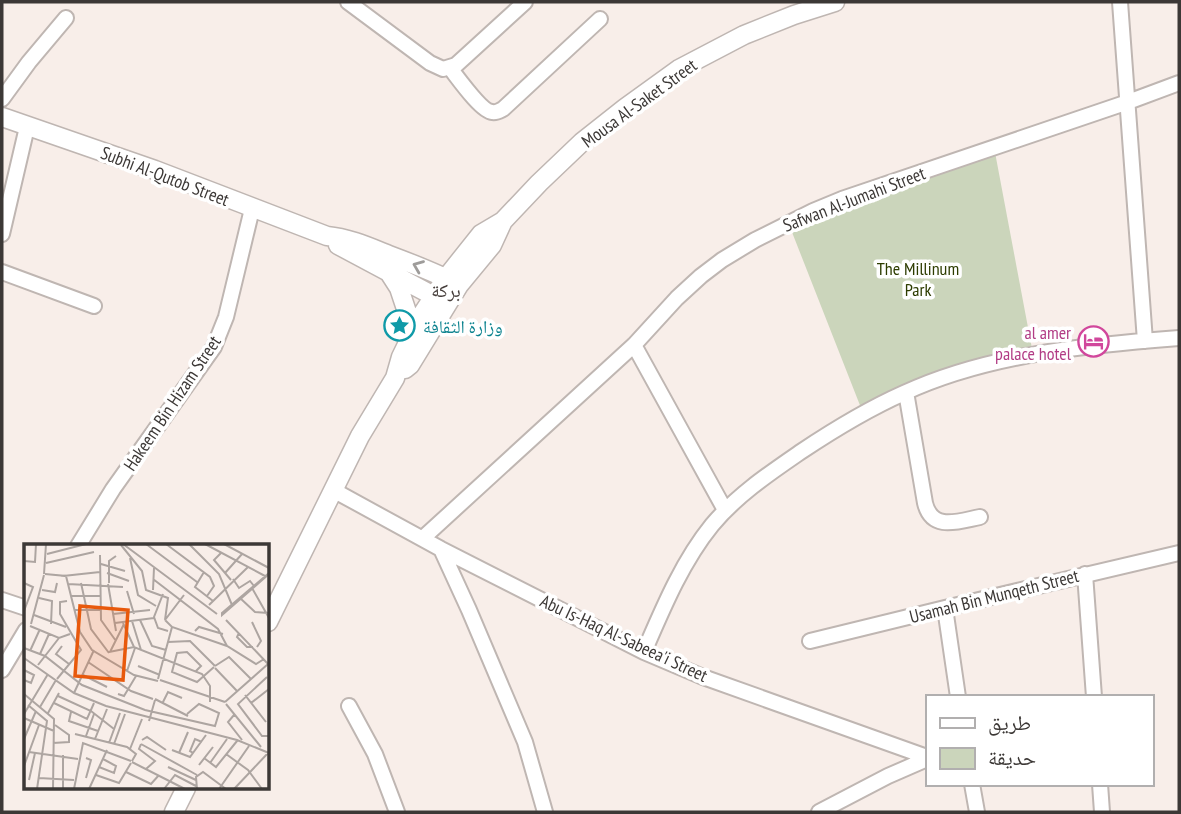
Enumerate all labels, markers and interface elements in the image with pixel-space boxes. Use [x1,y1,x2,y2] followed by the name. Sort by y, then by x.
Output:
[577,53,701,153] street label: Mousa Al-Saket Street
[98,141,232,211] street label: Subhi Al-Qutob Street
[780,161,928,237] street label: Safwan Al-Jumahi Street
[877,257,959,301] park label: The Millinum Park
[413,260,425,274] one-way arrow
[431,278,461,302] district label: بركة
[383,309,417,343] place icon: وزارة الثقافة
[423,315,503,338] place label: وزارة الثقافة
[995,321,1072,365] place label: al amer palace hotel
[1077,325,1111,359] hotel icon: al amer palace hotel
[118,331,226,475] street label: Hakeem Bin Hizam Street
[24,544,270,790] inset map
[907,564,1081,628] street label: Usamah Bin Munqeth Street
[537,589,711,687] street label: Abu Is-Haq Al-Sabeea'i Street
[926,695,1153,786] legend
[988,709,1031,736] text: طريق
[988,744,1036,771] text: حديقة

